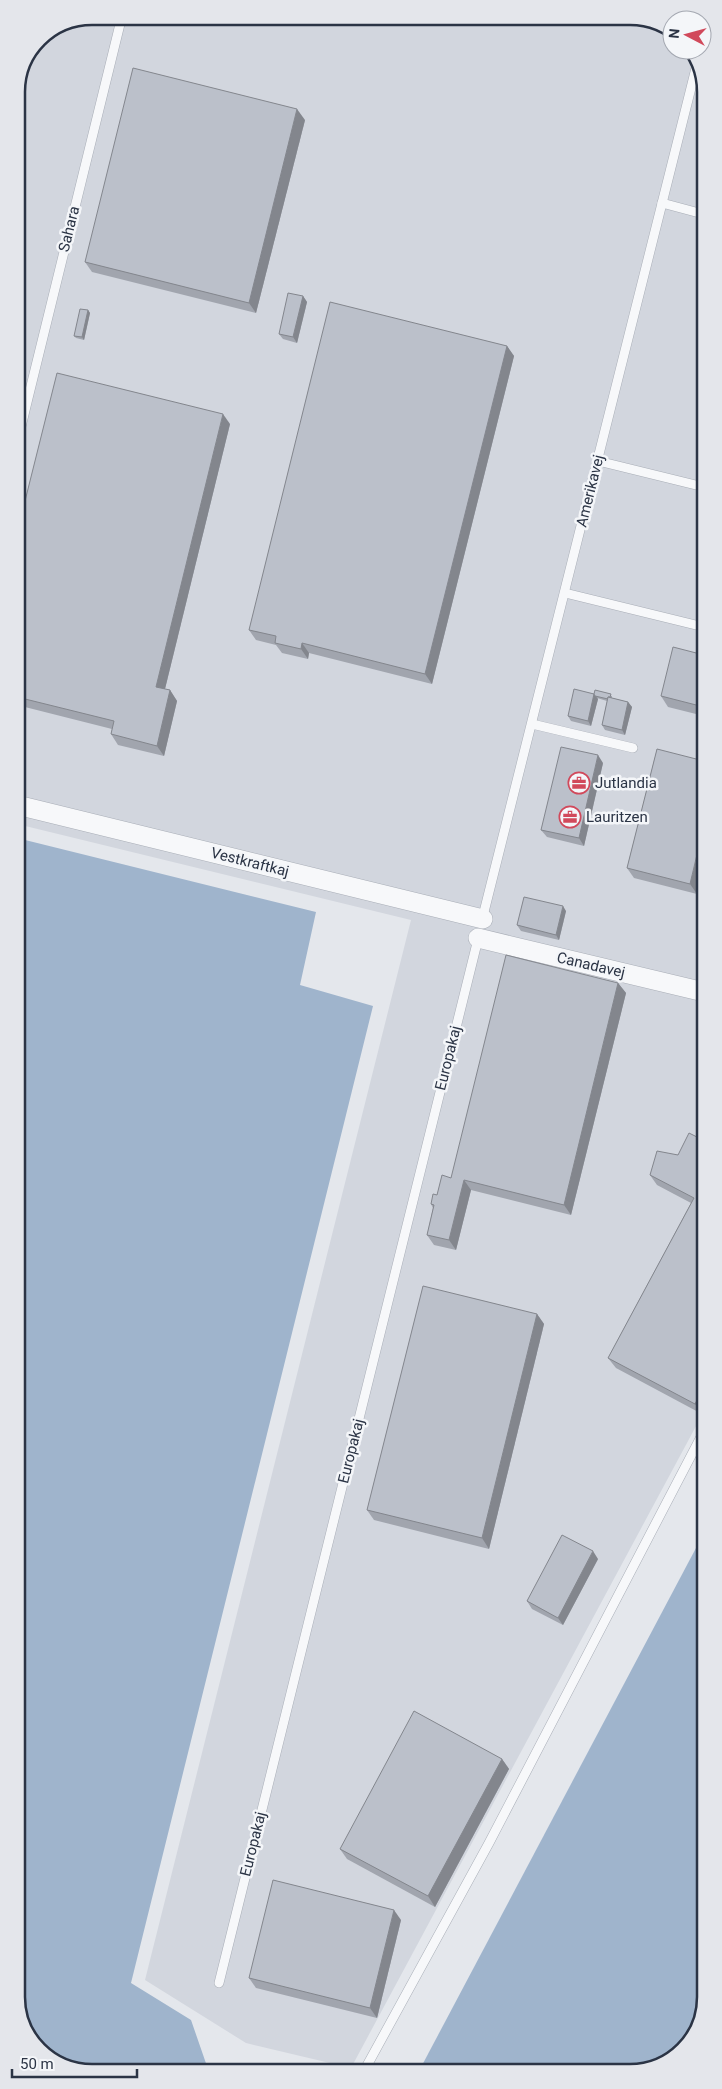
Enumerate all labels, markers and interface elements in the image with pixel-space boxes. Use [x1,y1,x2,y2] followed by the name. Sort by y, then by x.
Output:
[662,10,712,60] north arrow
[666,28,683,39] text: N
[55,204,83,254] street label: Sahara
[572,453,608,529] street label: Amerikavej
[567,771,591,795] office icon: Jutlandia
[595,774,657,792] place label: Jutlandia
[558,805,582,829] office icon: Lauritzen
[586,808,648,826] place label: Lauritzen
[209,844,291,880] street label: Vestkraftkaj
[555,948,627,982] street label: Canadavej
[431,1024,465,1092] street label: Europakaj
[334,1417,368,1485] street label: Europakaj
[236,1810,270,1878] street label: Europakaj
[12,2046,138,2078] scale bar
[20,2055,54,2073] text: 50 m

